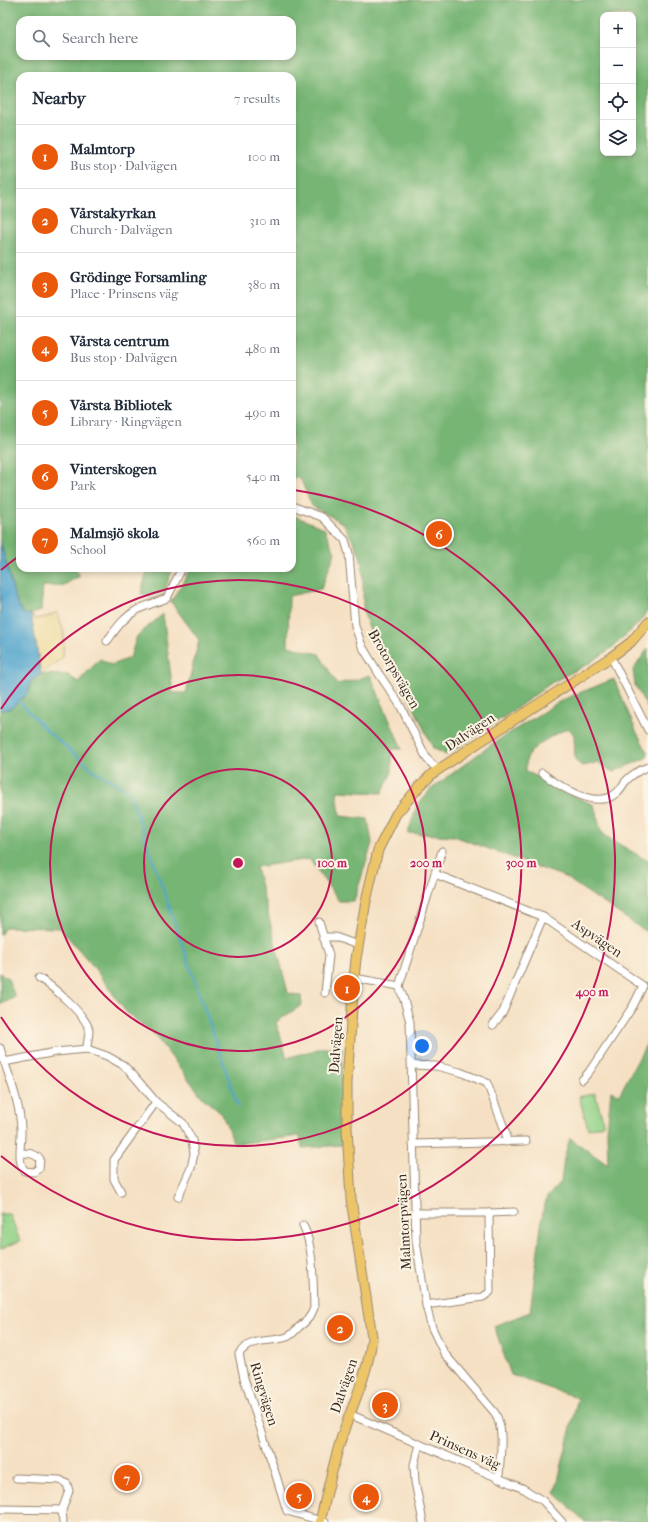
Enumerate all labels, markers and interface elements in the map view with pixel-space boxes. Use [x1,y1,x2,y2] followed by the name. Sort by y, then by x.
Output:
[600,12,636,156] map controls
[600,12,636,48] button: +
[16,16,296,60] search box
[30,27,52,49] icon: search
[62,29,138,47] text: Search here
[600,48,636,84] button: −
[600,84,636,120] button: locate
[32,88,86,108] text: Nearby
[234,91,280,106] text: 7 results
[600,120,636,156] button: layers
[70,140,135,158] text: Malmtorp
[43,149,47,164] text: 1
[247,149,280,164] text: 100 m
[70,158,177,173] text: Bus stop · Dalvägen
[70,204,156,222] text: Vårstakyrkan
[42,213,48,228] text: 2
[249,213,280,228] text: 310 m
[70,222,173,237] text: Church · Dalvägen
[70,268,207,286] text: Grödinge Forsamling
[42,277,48,292] text: 3
[247,277,280,292] text: 380 m
[70,286,178,301] text: Place · Prinsens väg
[70,332,169,350] text: Vårsta centrum
[41,341,49,356] text: 4
[245,341,280,356] text: 480 m
[70,350,177,365] text: Bus stop · Dalvägen
[70,396,172,414] text: Vårsta Bibliotek
[42,405,48,420] text: 5
[245,405,280,420] text: 490 m
[70,414,182,429] text: Library · Ringvägen
[70,460,157,478] text: Vinterskogen
[41,469,49,484] text: 6
[246,469,280,484] text: 540 m
[70,478,96,493] text: Park
[426,519,452,549] pin: 6
[70,524,159,542] text: Malmsjö skola
[42,533,48,548] text: 7
[247,533,280,548] text: 560 m
[70,542,106,557] text: School
[364,626,424,712] street label: Brotorpsvägen
[442,709,498,755] street label: Dalvägen
[231,856,245,870] centre of rings
[317,856,348,870] text: 100 m
[410,856,443,870] text: 200 m
[506,856,537,871] text: 300 m
[568,914,626,961] street label: Aspvägen
[334,973,360,1003] pin: 1
[575,985,609,1000] text: 400 m
[326,1016,346,1074] street label: Dalvägen
[412,1036,432,1056] your location
[393,1174,415,1270] street label: Malmtorpvägen
[327,1313,353,1343] pin: 2
[327,1356,361,1416] street label: Dalvägen
[246,1360,282,1428] street label: Ringvägen
[372,1390,398,1420] pin: 3
[427,1427,504,1473] street label: Prinsens väg
[114,1463,140,1493] pin: 7
[286,1481,312,1511] pin: 5
[353,1482,379,1512] pin: 4

